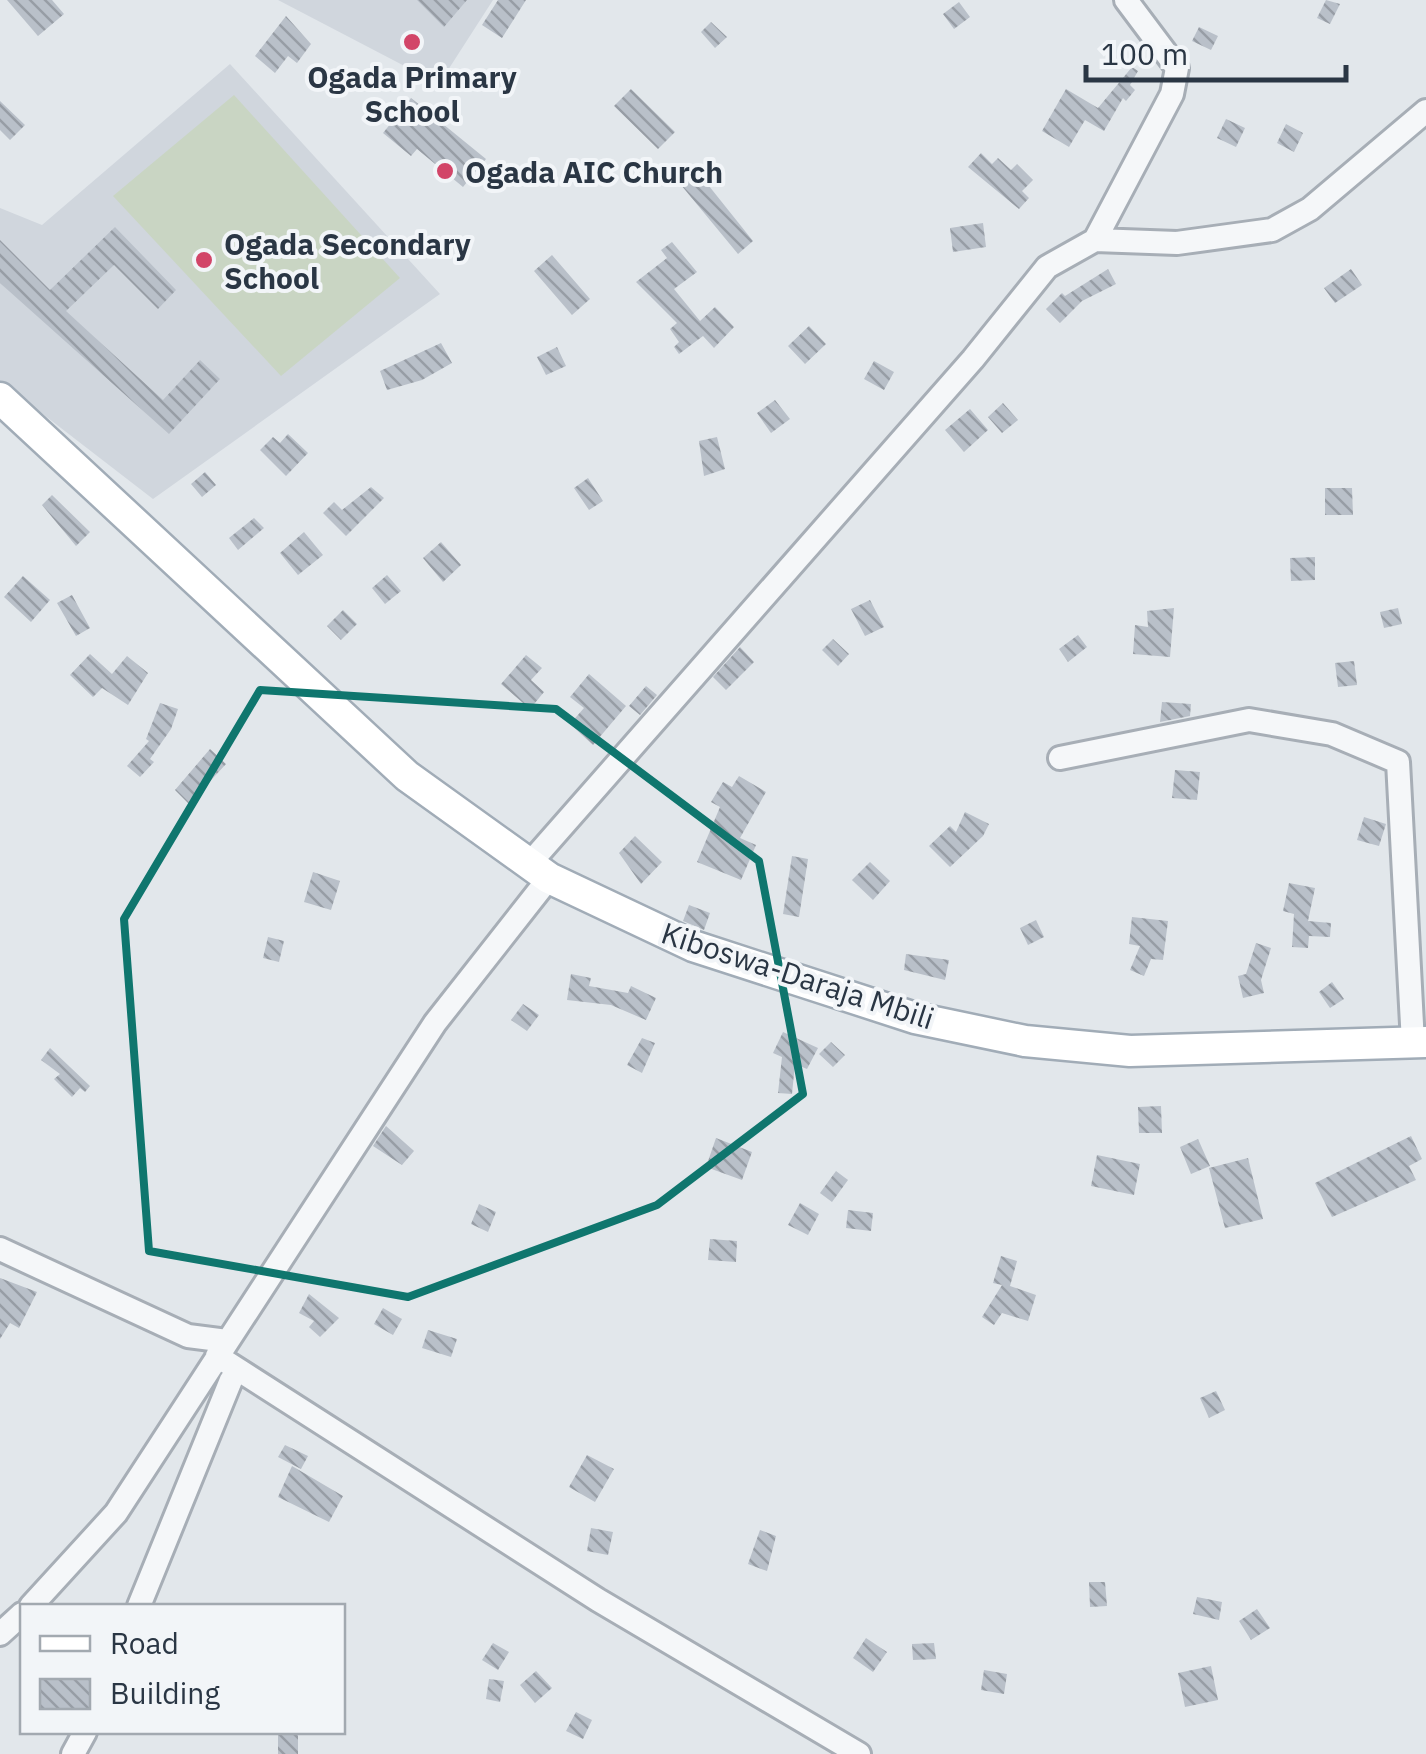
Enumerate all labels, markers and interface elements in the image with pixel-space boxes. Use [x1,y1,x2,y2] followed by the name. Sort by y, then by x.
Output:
[1086,20,1346,82] scale bar
[401,31,423,53] marker: Ogada Primary School
[1101,34,1188,73] text: 100 m
[307,57,517,130] place label: Ogada Primary School
[465,152,723,191] place label: Ogada AIC Church
[434,160,456,182] marker: Ogada AIC Church
[224,224,471,297] place label: Ogada Secondary School
[193,249,215,271] marker: Ogada Secondary School
[657,913,939,1037] street label: Kiboswa-Daraja Mbili
[20,1604,345,1734] legend
[110,1623,179,1662] text: Road
[110,1673,220,1712] text: Building

